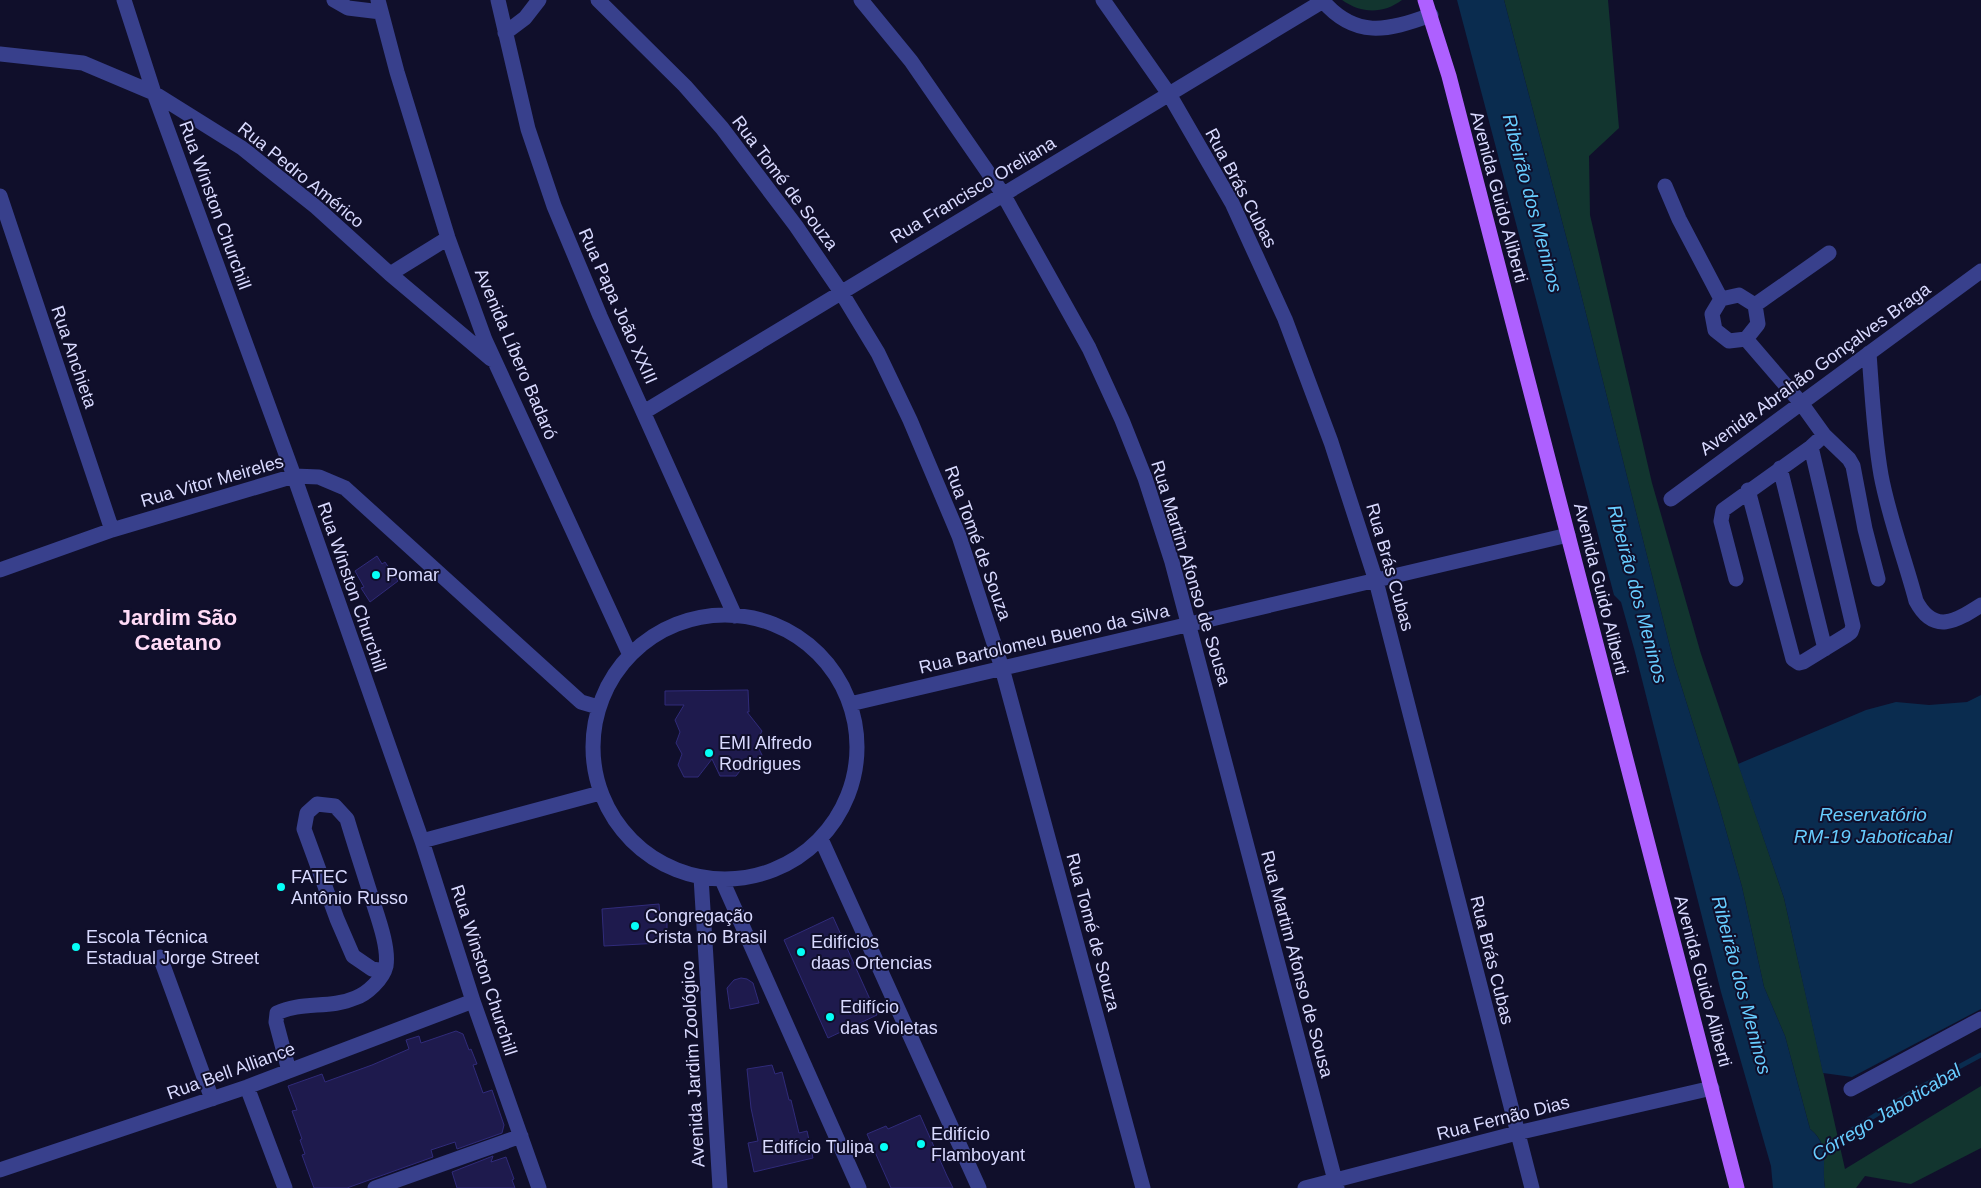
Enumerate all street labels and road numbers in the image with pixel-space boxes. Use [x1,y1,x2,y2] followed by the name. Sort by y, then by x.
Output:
[1466,109,1532,285] street label: Avenida Guido Aliberti
[728,112,843,255] street label: Rua Tomé de Souza
[175,118,255,292] street label: Rua Winston Churchill
[234,118,368,232] street label: Rua Pedro Américo
[1201,125,1281,251] street label: Rua Brás Cubas
[887,132,1060,247] street label: Rua Francisco Oreliana
[575,225,661,387] street label: Rua Papa João XXIII
[471,265,561,443] street label: Avenida Líbero Badaró
[1696,278,1935,459] street label: Avenida Abrahão Gonçalves Braga
[47,303,101,412] street label: Rua Anchieta
[138,451,286,511] street label: Rua Vitor Meireles
[1147,458,1235,689] street label: Rua Martim Afonso de Sousa
[941,463,1016,624] street label: Rua Tomé de Souza
[314,500,390,674] street label: Rua Winston Churchill
[1362,501,1418,633] street label: Rua Brás Cubas
[1570,501,1632,677] street label: Avenida Guido Aliberti
[917,600,1172,678] street label: Rua Bartolomeu Bueno da Silva
[1257,848,1337,1081] street label: Rua Martim Afonso de Sousa
[1062,851,1124,1014] street label: Rua Tomé de Souza
[447,882,521,1058] street label: Rua Winston Churchill
[1670,893,1736,1069] street label: Avenida Guido Aliberti
[1466,894,1518,1026] street label: Rua Brás Cubas
[678,960,708,1168] street label: Avenida Jardim Zoológico
[164,1039,298,1103] street label: Rua Bell Alliance
[1435,1092,1571,1144] street label: Rua Fernão Dias

